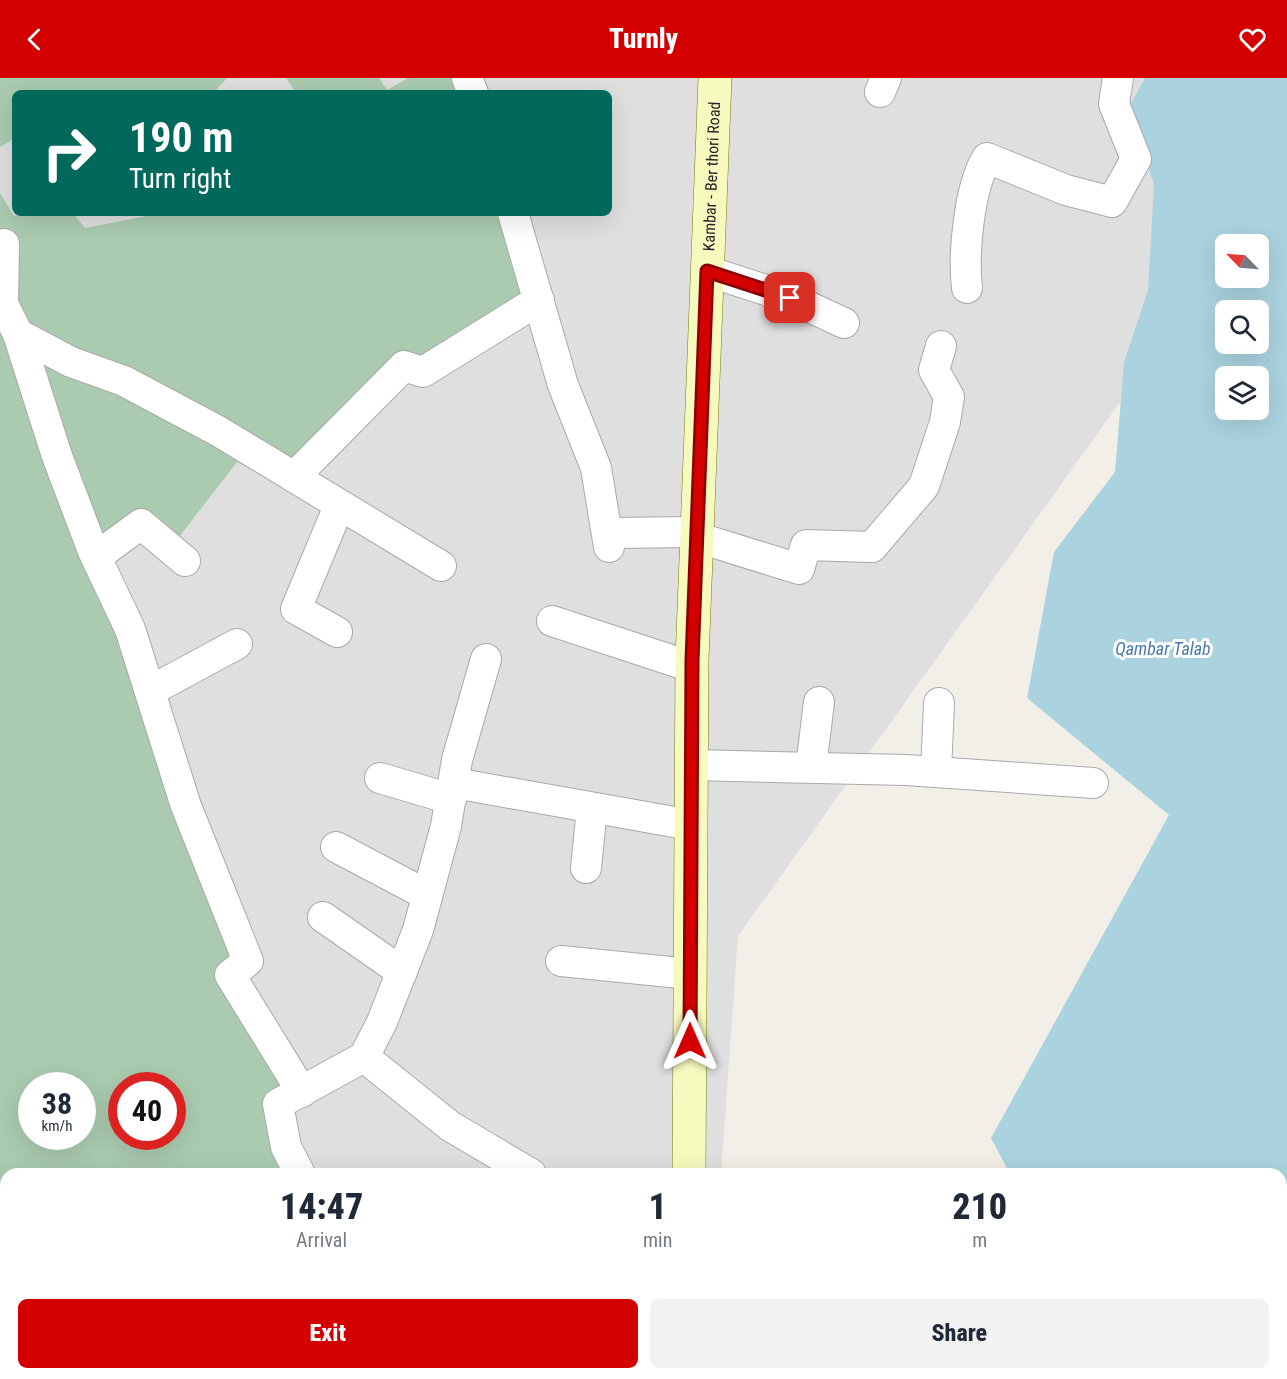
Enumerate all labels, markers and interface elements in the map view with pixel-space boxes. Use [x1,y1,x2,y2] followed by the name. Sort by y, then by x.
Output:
[18,23,51,56] icon: back
[609,23,678,55] text: Turnly
[1236,23,1269,56] icon: heart
[699,101,724,252] street label: Kambar - Ber thori Road
[129,113,234,162] text: 190 m
[30,114,108,192] icon: right
[129,163,231,195] text: Turn right
[1215,234,1269,288] north arrow
[1215,234,1269,420] map controls
[764,272,815,323] pin
[773,281,806,314] icon: arrive
[1215,300,1269,354] button: search
[1215,366,1269,420] button: layers
[1115,638,1211,659] water label: Qambar Talab
[658,1009,722,1073] position arrow
[108,1072,186,1150] speed limit sign: 40
[42,1086,72,1121] text: 38
[42,1117,72,1135] text: km/h
[280,1186,363,1228] text: 14:47
[649,1186,667,1228] text: 1
[952,1186,1007,1228] text: 210
[296,1228,347,1252] text: Arrival
[643,1228,672,1252] text: min
[972,1228,987,1252] text: m
[18,1299,638,1368] button: Exit
[650,1299,1269,1368] button: Share

